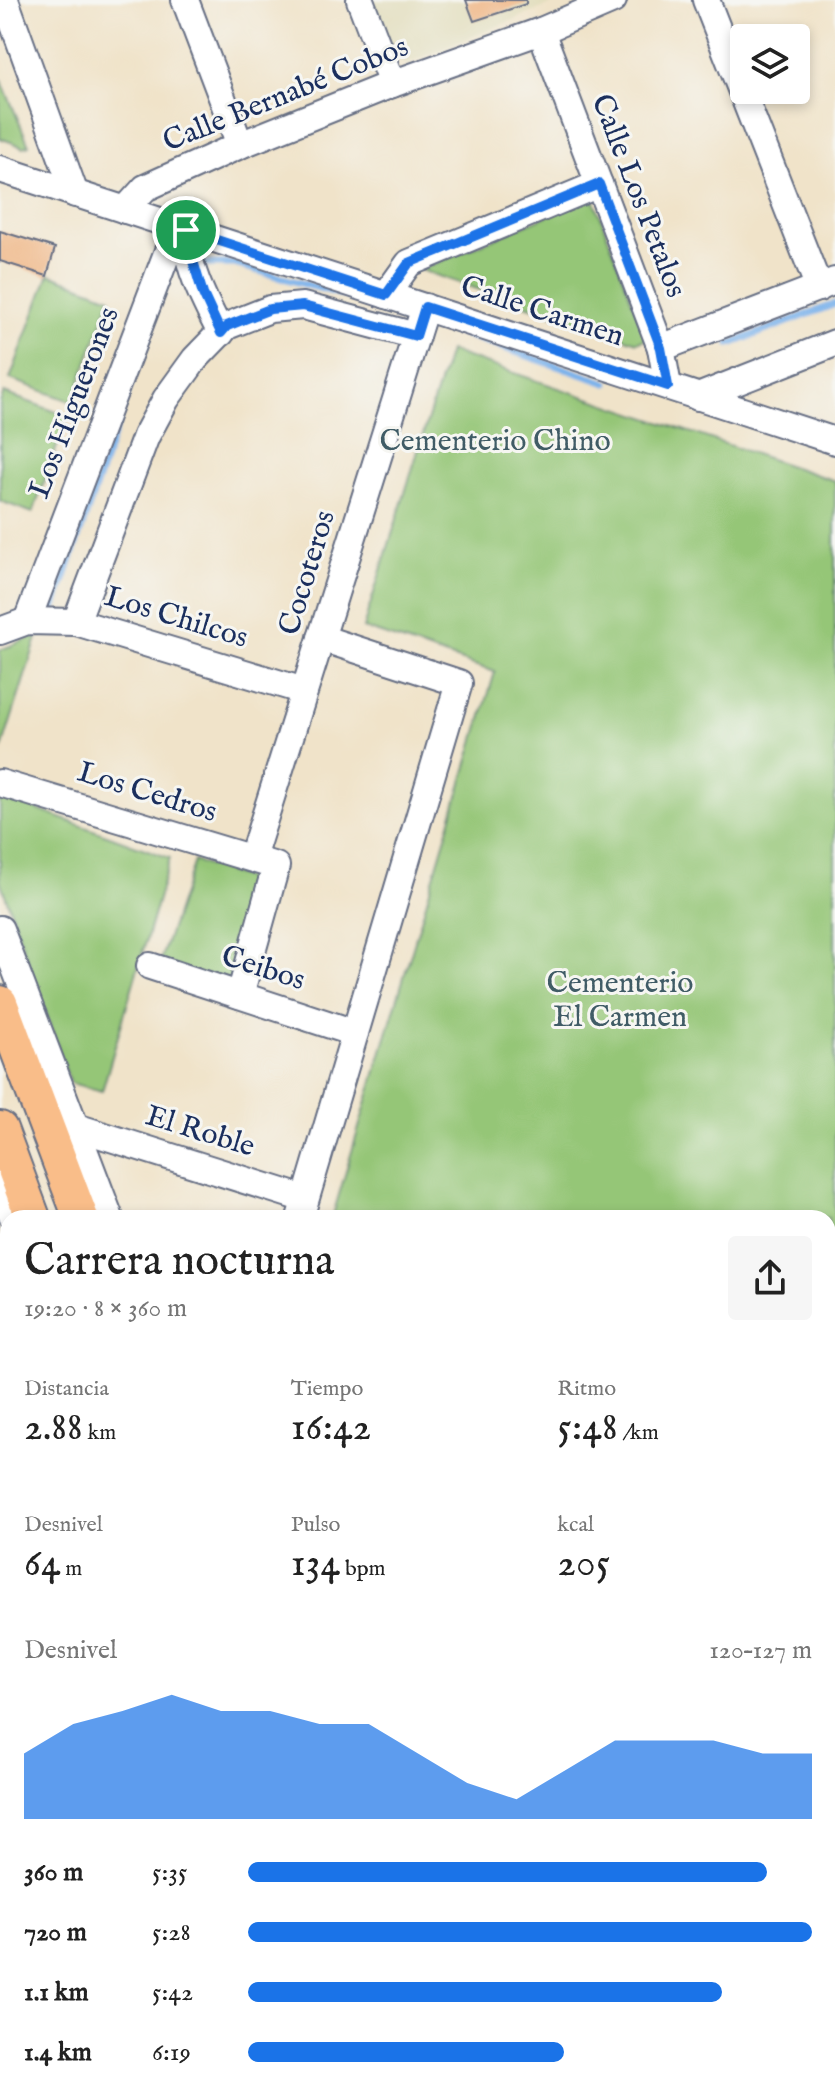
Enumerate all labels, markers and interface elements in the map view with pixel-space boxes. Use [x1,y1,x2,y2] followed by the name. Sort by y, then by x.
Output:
[730,24,810,104] map controls
[730,24,810,104] button: layers
[158,28,414,162] street label: Calle Bernabé Cobos
[582,89,694,303] street label: Calle Los Petalos
[152,196,220,264] pin
[164,208,208,252] icon: arrive
[456,268,628,356] street label: Calle Carmen
[21,302,129,504] street label: Los Higuerones
[379,423,611,461] park label: Cementerio Chino
[271,506,345,640] street label: Cocoteros
[100,578,252,658] street label: Los Chilcos
[73,754,221,832] street label: Los Cedros
[216,938,310,1000] street label: Ceibos
[546,965,694,1037] park label: Cementerio El Carmen
[141,1097,259,1167] street label: El Roble
[24,1234,334,1290] text: Carrera nocturna
[728,1236,812,1320] button: share
[24,1292,187,1325] text: 19:20 · 8 × 360 m
[24,1375,109,1403] text: Distancia
[291,1375,363,1403] text: Tiempo
[557,1375,616,1403] text: Ritmo
[24,1403,83,1454] text: 2.88
[291,1403,371,1454] text: 16:42
[557,1403,618,1454] text: 5:48
[83,1419,116,1447] text: km
[618,1419,659,1447] text: /km
[24,1511,103,1539] text: Desnivel
[291,1511,340,1539] text: Pulso
[557,1511,594,1539] text: kcal
[24,1539,60,1590] text: 64
[291,1539,340,1590] text: 134
[557,1539,610,1590] text: 205
[60,1555,82,1583] text: m
[340,1555,386,1583] text: bpm
[24,1634,117,1667] text: Desnivel
[709,1634,812,1667] text: 120–127 m
[24,1856,83,1889] text: 360 m
[152,1856,187,1889] text: 5:35
[24,1916,87,1949] text: 720 m
[152,1916,191,1949] text: 5:28
[24,1976,89,2009] text: 1.1 km
[152,1976,193,2009] text: 5:42
[24,2036,92,2069] text: 1.4 km
[152,2036,191,2069] text: 6:19

